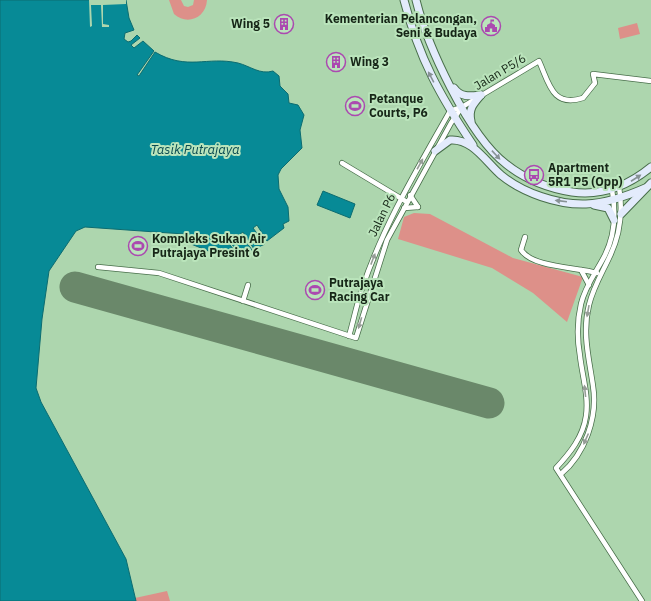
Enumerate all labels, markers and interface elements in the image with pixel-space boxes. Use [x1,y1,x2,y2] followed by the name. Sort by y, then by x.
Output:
[325,11,477,40] place label: Kementerian Pelancongan, Seni & Budaya
[273,13,295,35] building icon: Wing 5
[480,15,502,37] public building icon: Kementerian Pelancongan, Seni & Budaya
[231,16,270,31] place label: Wing 5
[471,50,529,93] street label: Jalan P5/6
[325,51,347,73] building icon: Wing 3
[350,54,389,69] place label: Wing 3
[428,71,435,82] one-way arrow
[369,91,428,120] place label: Petanque Courts, P6
[344,95,366,117] sports icon: Petanque Courts, P6
[150,141,240,158] water label: Tasik Putrajaya
[491,150,500,159] one-way arrow
[416,158,423,170] one-way arrow
[548,160,623,189] place label: Apartment 5R1 P5 (Opp)
[523,164,545,186] bus stop icon: Apartment 5R1 P5 (Opp)
[630,175,641,182] one-way arrow
[365,191,398,239] street label: Jalan P6
[555,198,567,204] one-way arrow
[152,231,266,260] place label: Kompleks Sukan Air Putrajaya Presint 6
[127,235,149,257] sports icon: Kompleks Sukan Air Putrajaya Presint 6
[371,252,377,264] one-way arrow
[329,275,390,304] place label: Putrajaya Racing Car
[304,279,326,301] sports icon: Putrajaya Racing Car
[585,305,591,317] one-way arrow
[357,317,363,329] one-way arrow
[582,385,589,398] one-way arrow
[583,433,589,445] one-way arrow

